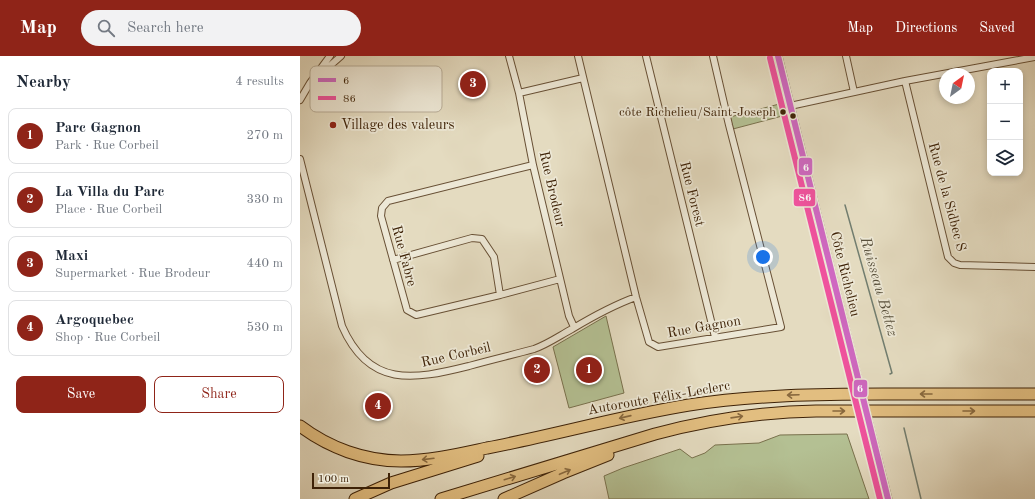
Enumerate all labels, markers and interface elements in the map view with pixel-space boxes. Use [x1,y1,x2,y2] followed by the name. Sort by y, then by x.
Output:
[81,10,361,46] search box
[95,17,117,39] icon: search
[20,19,57,38] text: Map
[127,21,204,36] text: Search here
[847,21,873,35] text: Map
[895,21,957,35] text: Directions
[979,21,1015,35] text: Saved
[310,66,442,112] legend
[939,68,975,104] north arrow
[987,68,1023,176] map controls
[987,68,1023,104] button: +
[460,69,486,99] pin: 3
[16,74,71,91] text: Nearby
[235,75,284,88] text: 4 results
[343,76,349,87] text: 6
[343,94,356,105] text: 86
[987,104,1023,140] button: −
[619,106,776,119] place label: côte Richelieu/Saint-Joseph
[778,107,788,117] marker: côte Richelieu/Saint-Joseph
[788,111,798,121] unlabelled marker
[341,118,455,132] place label: Village des valeurs
[328,120,338,130] marker: Village des valeurs
[55,121,141,136] text: Parc Gagnon
[26,129,34,142] text: 1
[246,129,283,142] text: 270 m
[55,139,159,152] text: Park · Rue Corbeil
[987,140,1023,176] button: layers
[926,141,968,253] street label: Rue de la Sidbec S
[536,150,568,228] street label: Rue Brodeur
[798,157,813,176] line badge: 6
[677,160,707,228] street label: Rue Forest
[803,163,809,174] text: 6
[55,185,165,200] text: La Villa du Parc
[793,188,816,207] line badge: 86
[26,193,34,206] text: 2
[246,193,283,206] text: 330 m
[799,193,811,204] text: 86
[55,203,162,216] text: Place · Rue Corbeil
[389,224,419,288] street label: Rue Fabre
[828,230,862,318] street label: Côte Richelieu
[856,235,899,339] water label: Ruisseau Bettez
[753,247,773,267] your location
[55,249,88,264] text: Maxi
[26,257,34,270] text: 3
[246,257,283,270] text: 440 m
[55,267,210,280] text: Supermarket · Rue Brodeur
[55,313,134,328] text: Argoquebec
[666,314,742,340] street label: Rue Gagnon
[26,321,34,334] text: 4
[246,321,283,334] text: 530 m
[55,331,160,344] text: Shop · Rue Corbeil
[420,340,492,370] street label: Rue Corbeil
[524,355,550,385] pin: 2
[576,355,602,385] pin: 1
[16,376,146,413] button: Save
[154,376,284,413] button: Share
[587,379,731,417] street label: Autoroute Félix-Leclerc
[853,379,868,398] line badge: 6
[857,384,863,395] text: 6
[920,390,933,398] one-way arrow
[365,391,391,421] pin: 4
[787,391,800,398] one-way arrow
[832,407,845,415] one-way arrow
[962,407,975,415] one-way arrow
[619,414,632,422] one-way arrow
[730,414,743,421] one-way arrow
[422,455,435,462] one-way arrow
[559,468,571,475] one-way arrow
[312,471,390,490] scale bar
[318,474,349,485] text: 100 m
[503,474,516,481] one-way arrow

